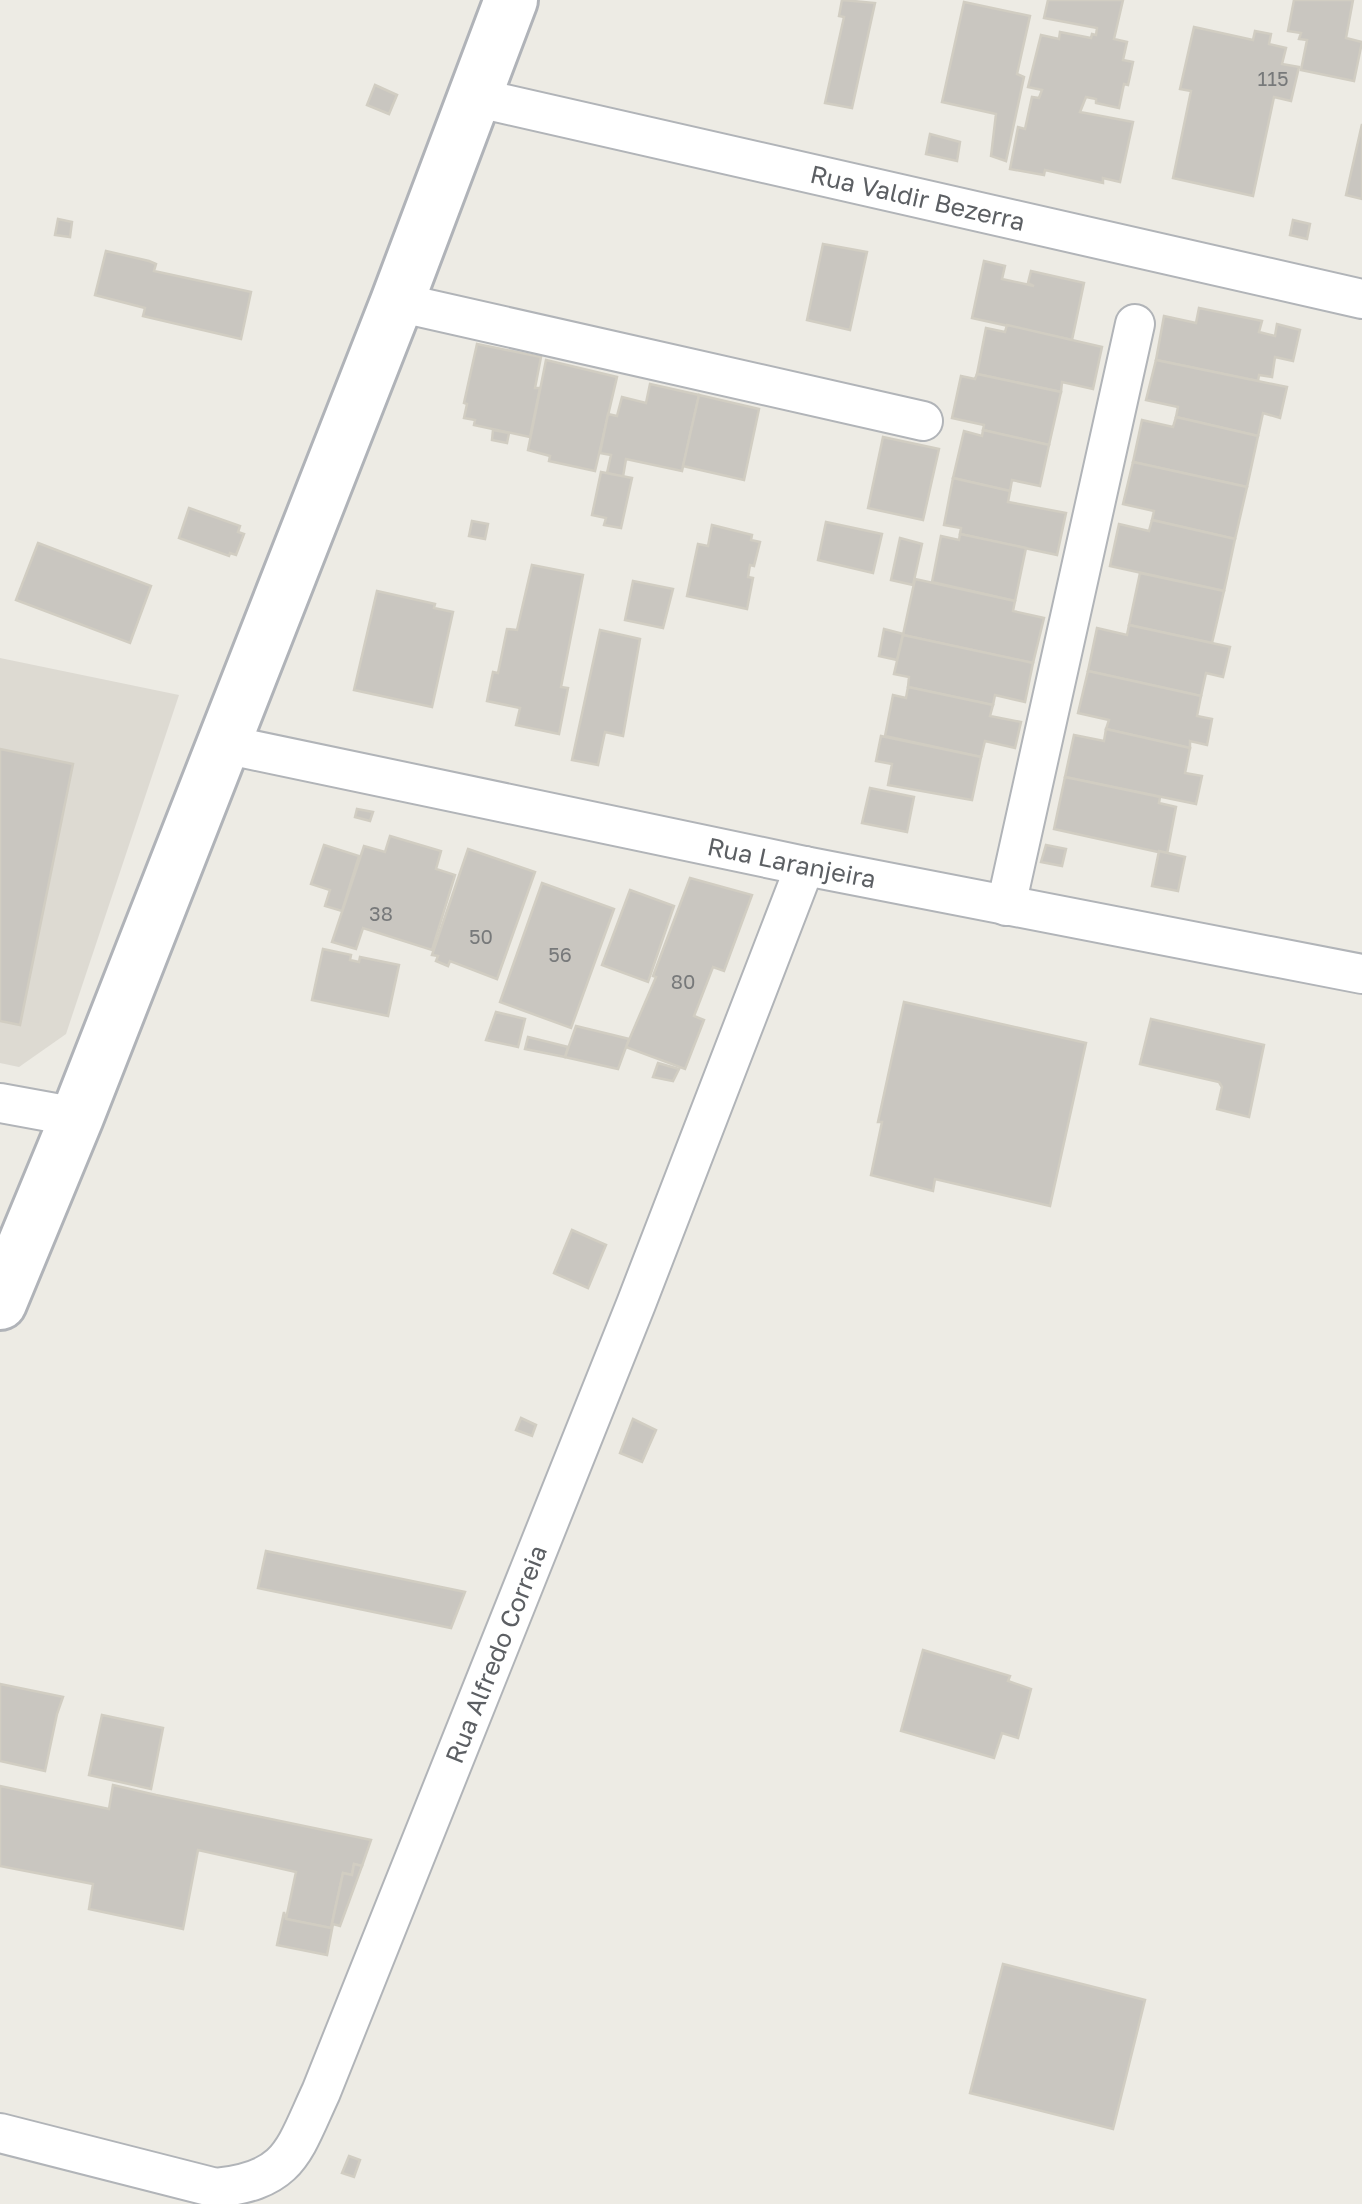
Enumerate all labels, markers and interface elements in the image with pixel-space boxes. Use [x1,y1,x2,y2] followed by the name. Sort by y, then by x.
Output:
[1258,66,1289,90] house number: 115
[807,158,1028,237] street label: Rua Valdir Bezerra
[705,830,879,894] street label: Rua Laranjeira
[369,901,393,925] house number: 38
[469,924,493,948] house number: 50
[548,942,572,966] house number: 56
[671,969,695,993] house number: 80
[438,1540,553,1768] street label: Rua Alfredo Correia

